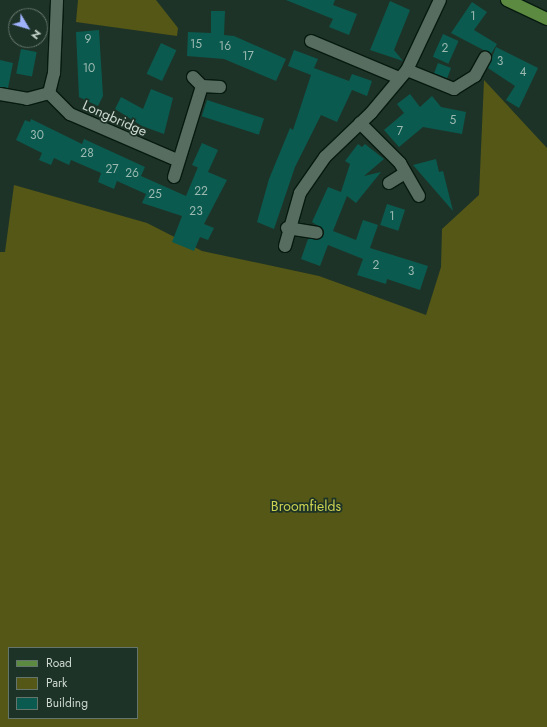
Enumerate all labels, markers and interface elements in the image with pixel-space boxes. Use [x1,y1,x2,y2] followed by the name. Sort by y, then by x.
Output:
[8,8,48,48] north arrow
[470,10,476,24] house number: 1
[28,26,46,43] text: N
[85,33,91,47] house number: 9
[190,38,202,52] house number: 15
[219,40,231,54] house number: 16
[442,42,448,56] house number: 2
[242,50,254,64] house number: 17
[497,55,503,69] house number: 3
[83,62,95,76] house number: 10
[520,66,526,80] house number: 4
[80,96,150,140] street label: Longbridge
[450,114,456,128] house number: 5
[397,125,403,139] house number: 7
[30,129,44,143] house number: 30
[80,147,94,161] house number: 28
[105,163,119,177] house number: 27
[125,167,139,181] house number: 26
[194,185,208,199] house number: 22
[148,188,162,202] house number: 25
[189,205,203,219] house number: 23
[389,210,395,224] house number: 1
[373,259,379,273] house number: 2
[408,265,414,279] house number: 3
[271,498,341,514] park label: Broomfields
[8,647,138,719] legend
[46,654,72,672] text: Road
[46,674,67,692] text: Park
[46,694,88,712] text: Building

